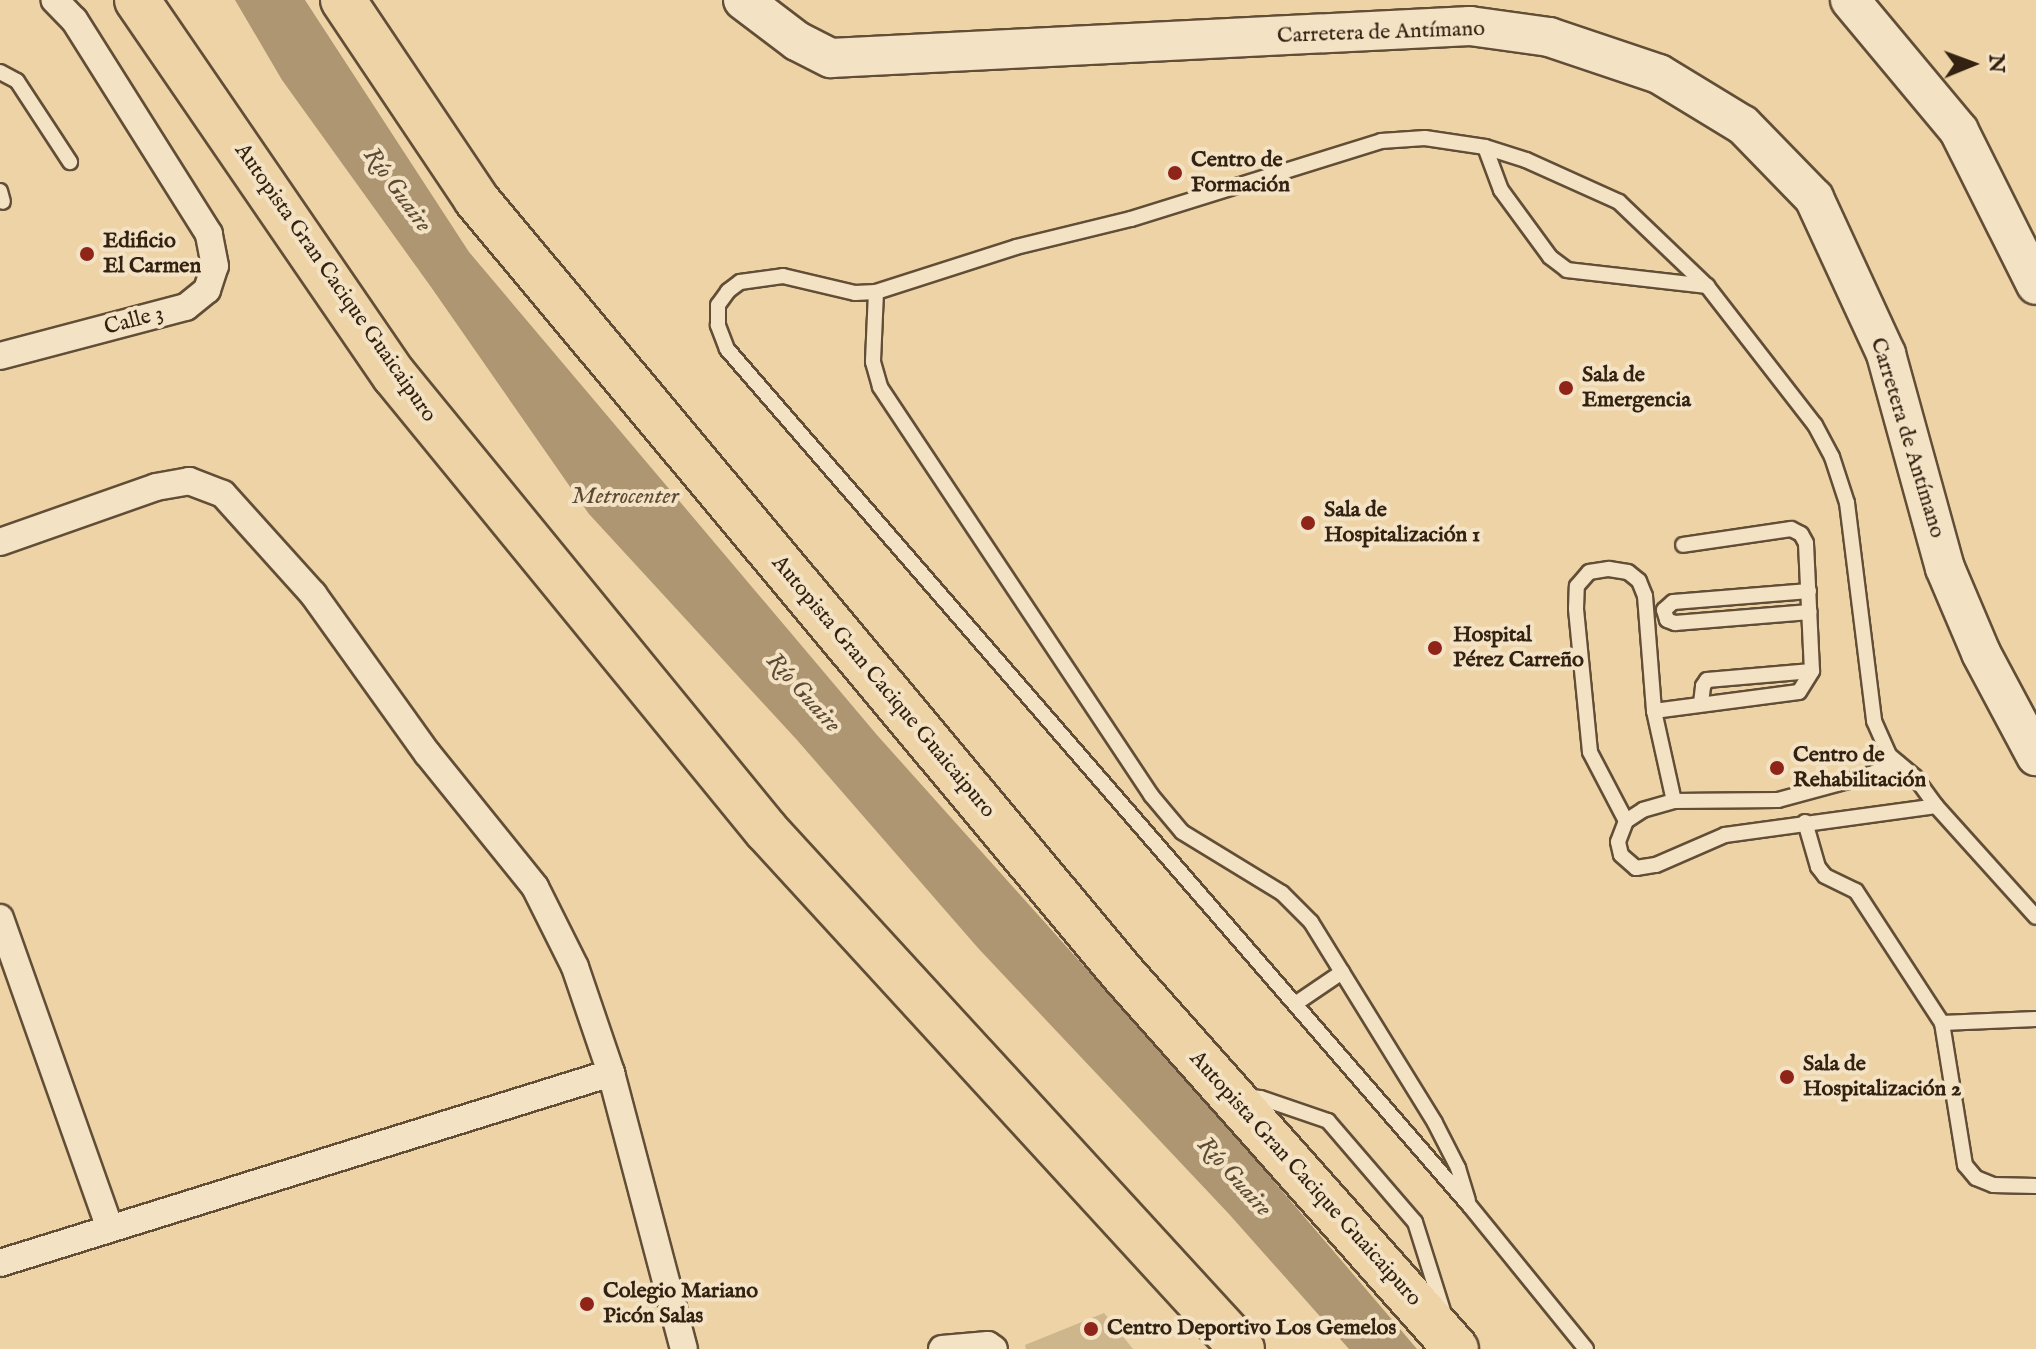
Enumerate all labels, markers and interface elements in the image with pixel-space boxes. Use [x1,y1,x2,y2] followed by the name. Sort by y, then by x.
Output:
[1277,16,1485,50] street label: Carretera de Antímano
[1932,24,2012,104] north arrow
[1982,54,2010,73] text: N
[228,138,442,428] street label: Autopista Gran Cacique Guaicaipuro
[357,142,437,238] water label: Río Guaire
[1191,147,1290,198] place label: Centro de Formación
[1166,164,1184,182] marker: Centro de Formación
[103,228,201,280] place label: Edificio El Carmen
[78,245,96,263] marker: Edificio El Carmen
[101,300,167,342] street label: Calle 3
[1864,335,1950,541] street label: Carretera de Antímano
[1582,362,1691,414] place label: Sala de Emergencia
[1557,379,1575,397] marker: Sala de Emergencia
[571,483,679,511] water label: Metrocenter
[1324,497,1480,548] place label: Sala de Hospitalización 1
[1299,514,1317,532] marker: Sala de Hospitalización 1
[765,550,1001,824] street label: Autopista Gran Cacique Guaicaipuro
[1453,622,1584,674] place label: Hospital Pérez Carreño
[1424,637,1446,659] marker: Hospital Pérez Carreño
[760,647,846,739] water label: Río Guaire
[1793,742,1926,794] place label: Centro de Rehabilitación
[1768,759,1786,777] marker: Centro de Rehabilitación
[1183,1046,1427,1312] street label: Autopista Gran Cacique Guaicaipuro
[1803,1051,1961,1102] place label: Sala de Hospitalización 2
[1778,1068,1796,1086] marker: Sala de Hospitalización 2
[1191,1131,1277,1223] water label: Río Guaire
[603,1278,758,1330] place label: Colegio Mariano Picón Salas
[578,1295,596,1313] marker: Colegio Mariano Picón Salas
[1107,1316,1396,1342] place label: Centro Deportivo Los Gemelos
[1082,1320,1100,1338] marker: Centro Deportivo Los Gemelos

